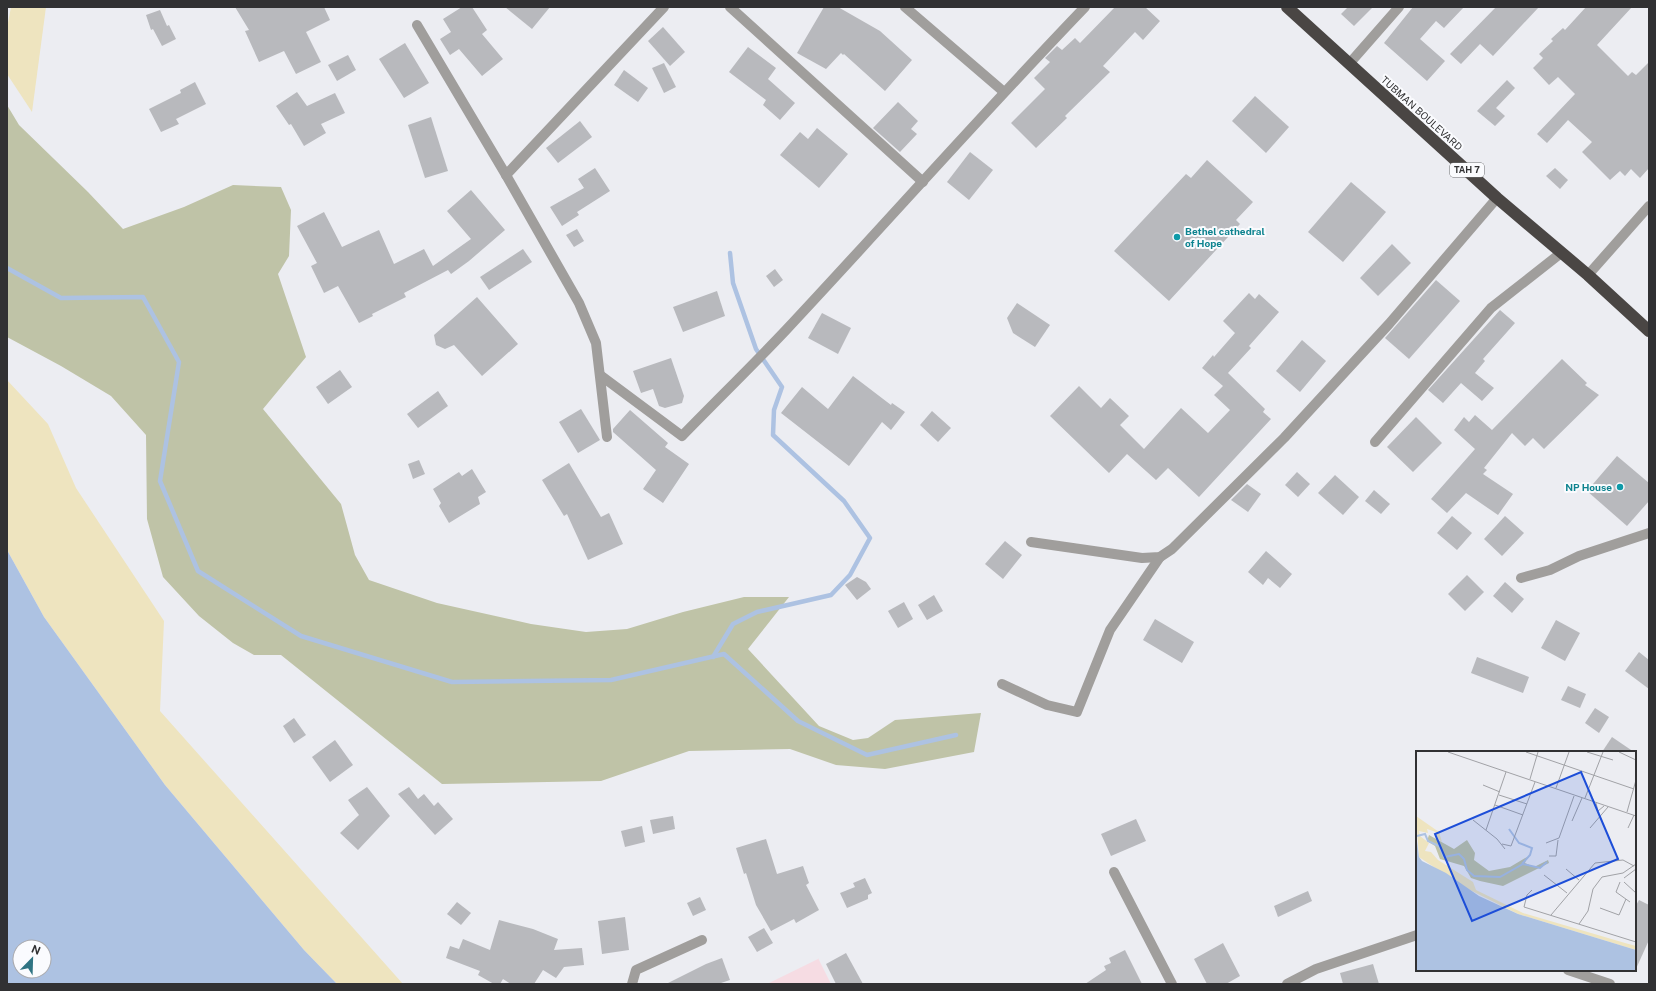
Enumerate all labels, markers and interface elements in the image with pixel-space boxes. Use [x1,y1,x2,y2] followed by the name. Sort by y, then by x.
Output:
[1379,73,1465,153] street label: TUBMAN BOULEVARD
[1450,163,1484,177] road number: TAH 7
[1185,225,1265,249] place label: Bethel cathedral of Hope
[1172,232,1182,242] marker: Bethel cathedral of Hope
[1565,481,1612,493] place label: NP House
[1615,482,1625,492] marker: NP House
[1416,751,1636,971] inset map
[12,939,52,979] north arrow
[30,943,42,957] text: N

